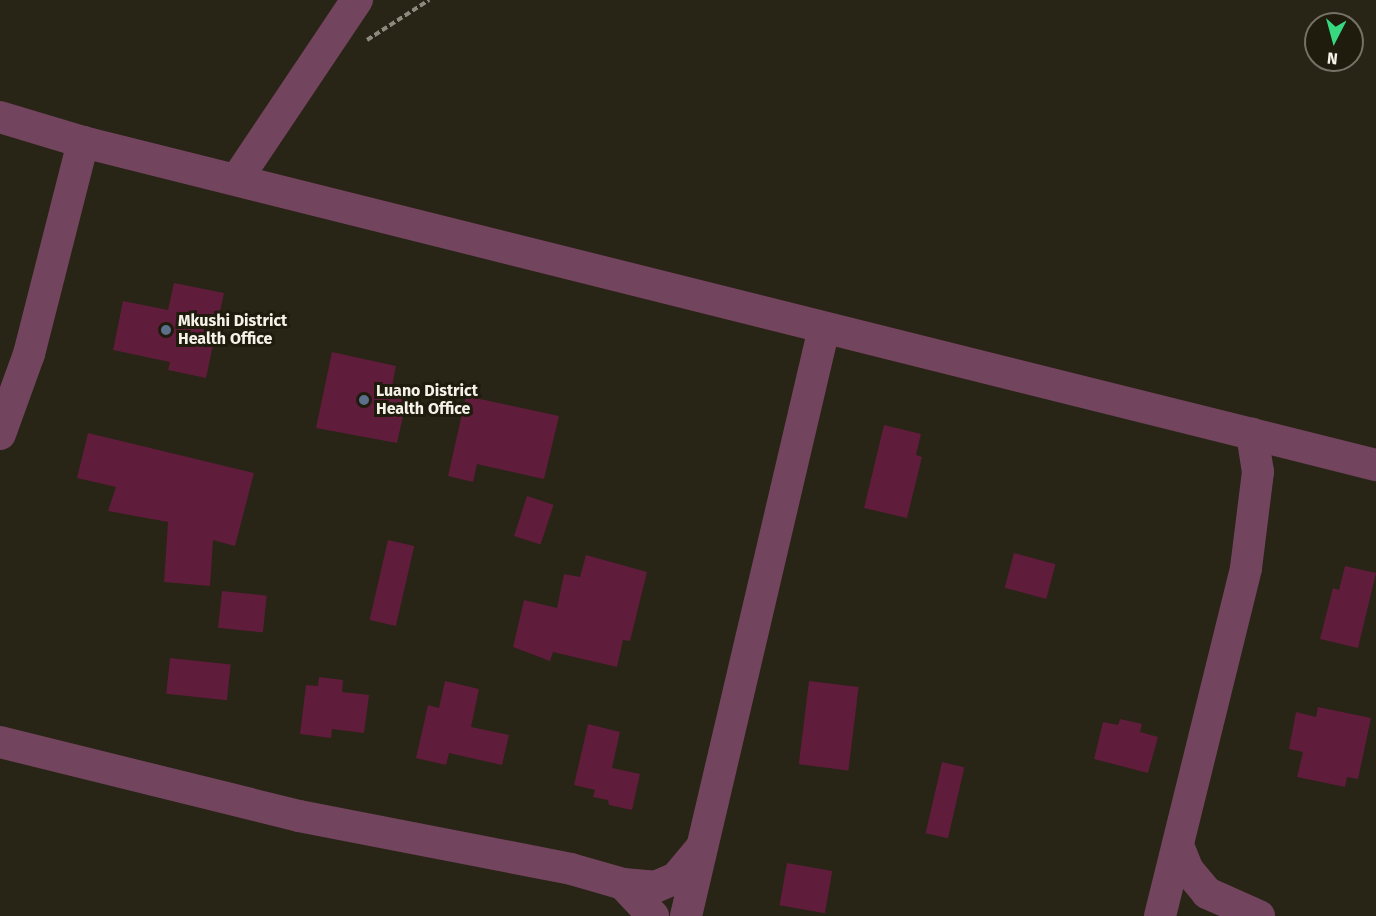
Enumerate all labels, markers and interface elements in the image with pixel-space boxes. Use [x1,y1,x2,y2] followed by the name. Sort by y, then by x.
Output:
[1304,12,1364,72] north arrow
[1326,48,1339,68] text: N
[178,311,287,349] place label: Mkushi District Health Office
[159,323,173,337] marker: Mkushi District Health Office
[376,381,478,419] place label: Luano District Health Office
[357,393,371,407] marker: Luano District Health Office

